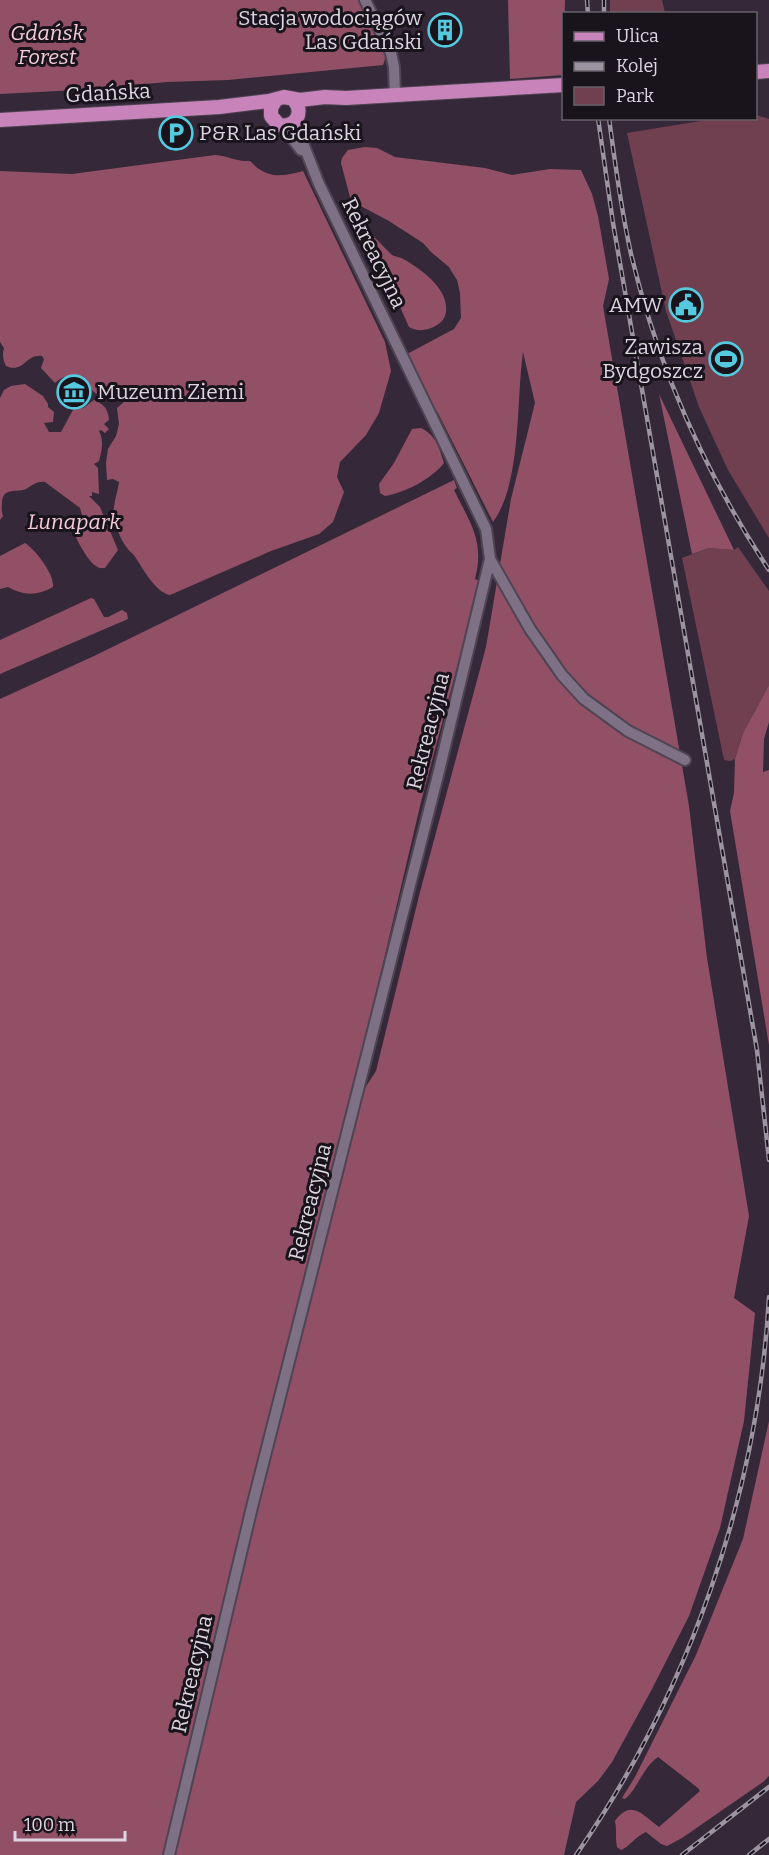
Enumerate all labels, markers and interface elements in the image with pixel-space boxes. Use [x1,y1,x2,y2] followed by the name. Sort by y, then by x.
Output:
[238,5,422,55] place label: Stacja wodociągów Las Gdański
[427,12,463,48] building icon: Stacja wodociągów Las Gdański
[562,12,757,120] legend
[10,20,84,70] park label: Gdańsk Forest
[616,25,659,47] text: Ulica
[616,55,658,77] text: Kolej
[65,78,152,108] street label: Gdańska
[616,85,655,107] text: Park
[158,115,194,151] parking icon: P&R Las Gdański
[199,120,361,146] place label: P&R Las Gdański
[336,193,412,313] street label: Rekreacyjna
[668,287,704,323] public building icon: AMW
[609,292,663,318] place label: AMW
[602,334,704,384] place label: Zawisza Bydgoszcz
[708,341,744,377] sports icon: Zawisza Bydgoszcz
[56,374,92,410] museum icon: Muzeum Ziemi
[97,379,244,405] place label: Muzeum Ziemi
[27,509,121,535] park label: Lunapark
[401,669,455,792] street label: Rekreacyjna
[283,1140,337,1263] street label: Rekreacyjna
[166,1612,218,1735] street label: Rekreacyjna
[15,1804,124,1842] scale bar
[24,1814,75,1836] text: 100 m

